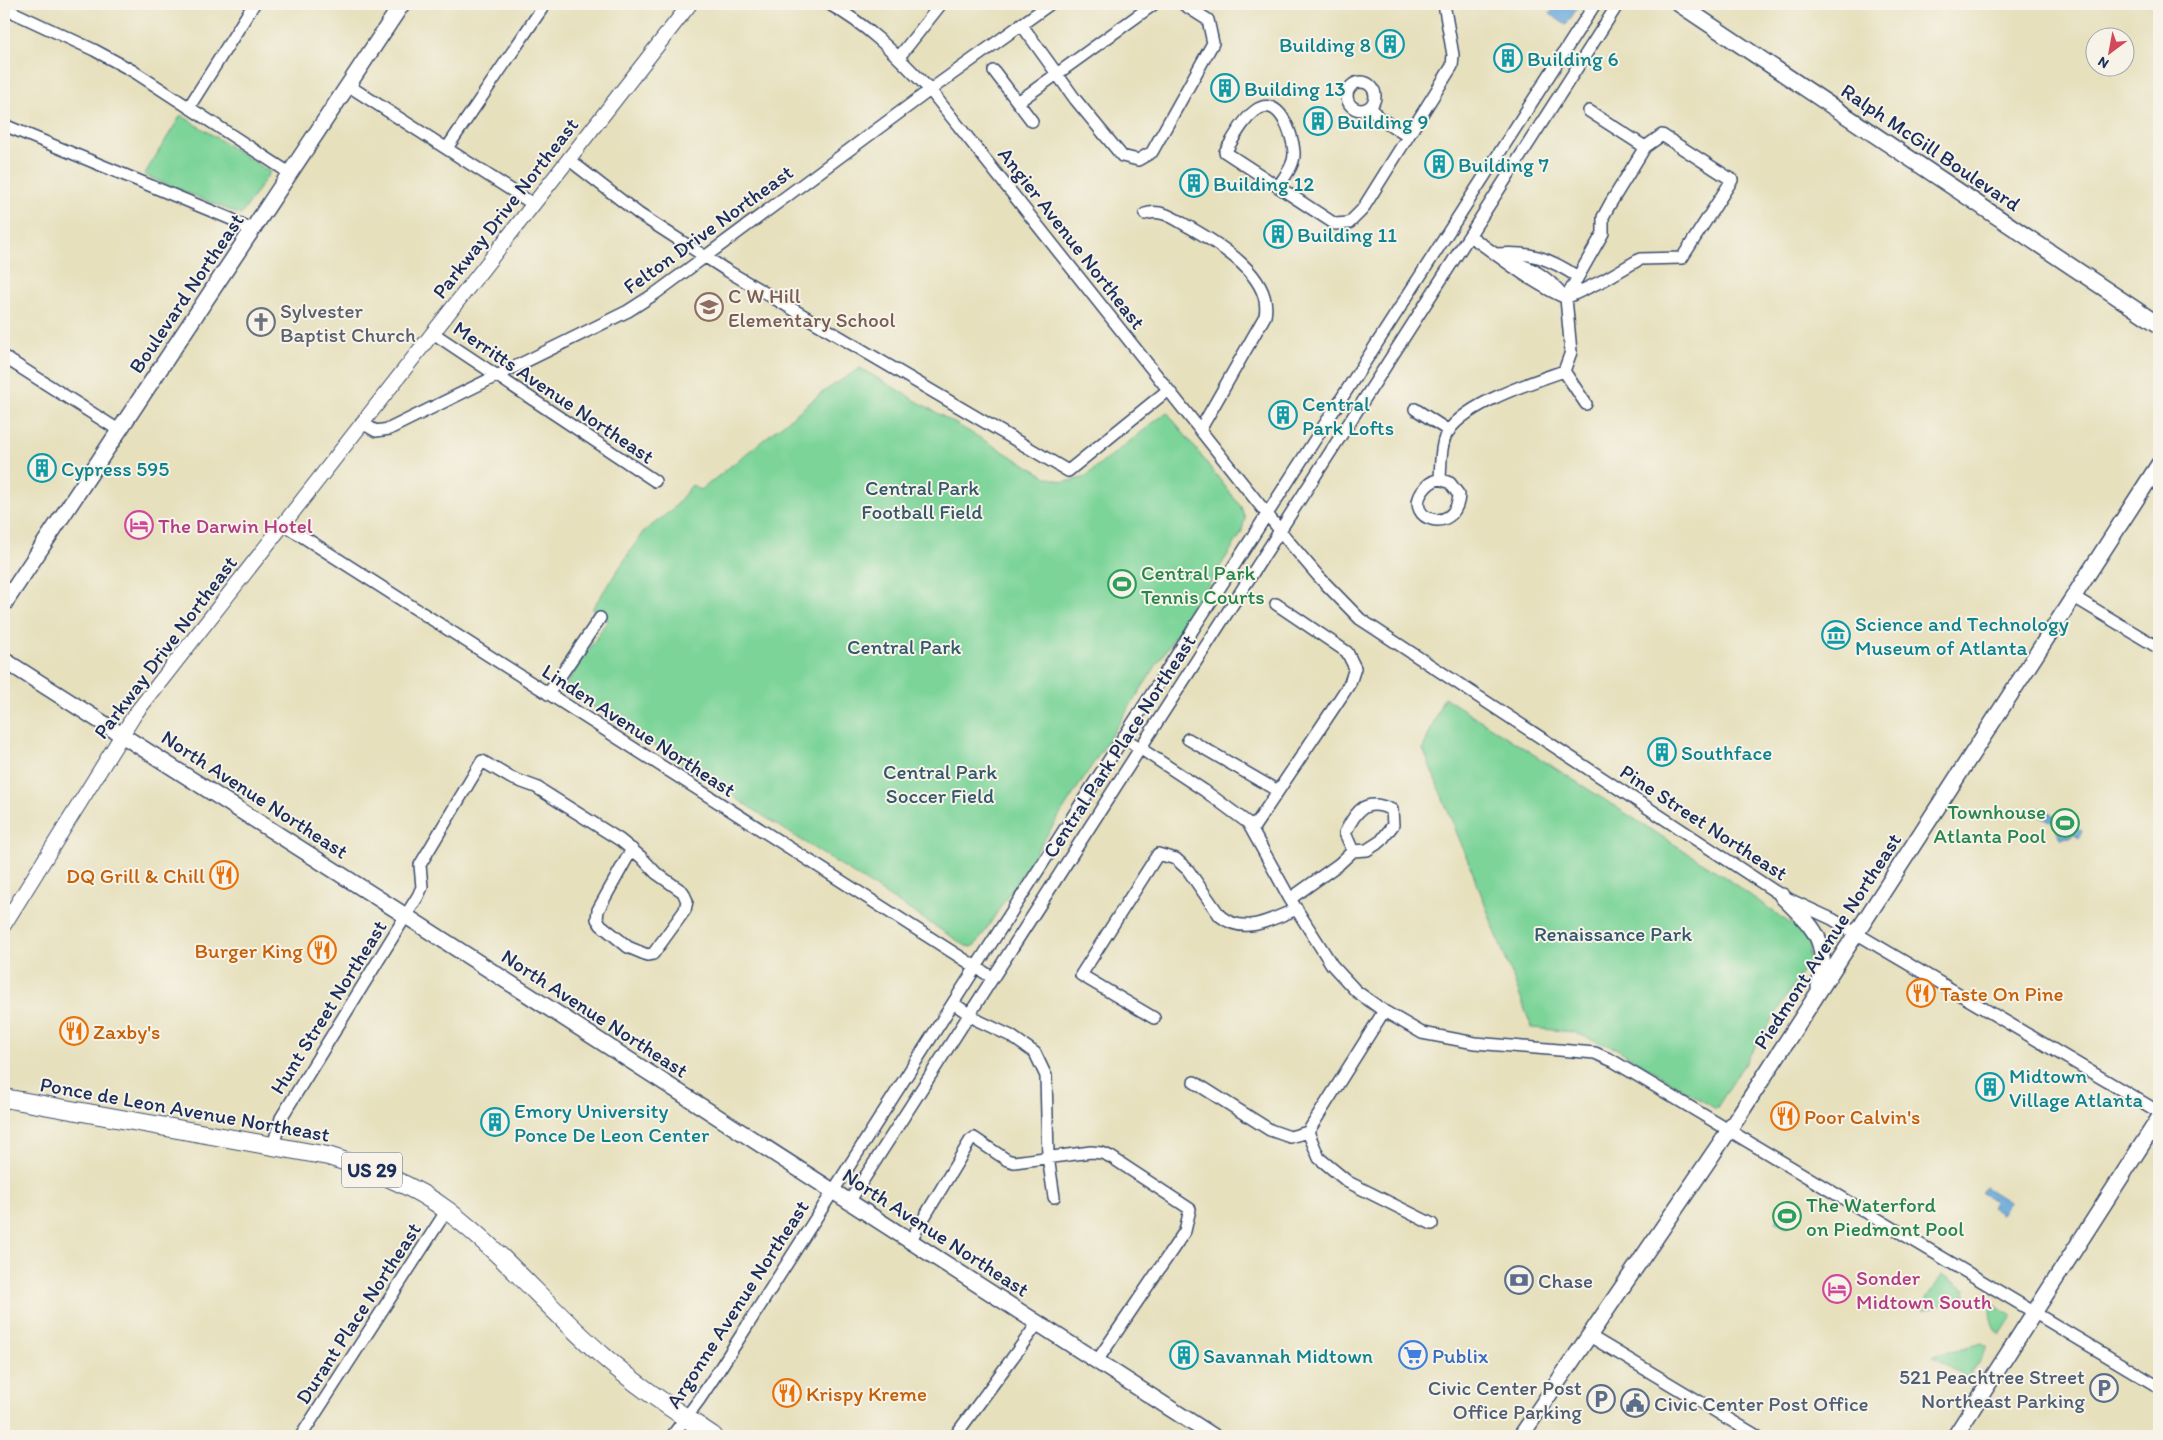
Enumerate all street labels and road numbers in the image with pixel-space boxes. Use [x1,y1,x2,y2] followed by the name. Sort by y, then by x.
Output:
[1837,78,2026,217] street label: Ralph McGill Boulevard
[427,112,583,303] street label: Parkway Drive Northeast
[993,142,1151,334] street label: Angier Avenue Northeast
[618,159,798,299] street label: Felton Drive Northeast
[123,208,249,378] street label: Boulevard Northeast
[449,315,659,469] street label: Merritts Avenue Northeast
[88,550,242,743] street label: Parkway Drive Northeast
[1037,629,1201,863] street label: Central Park Place Northeast
[538,658,741,802] street label: Linden Avenue Northeast
[157,724,353,864] street label: North Avenue Northeast
[1615,758,1793,886] street label: Pine Street Northeast
[1748,828,1906,1054] street label: Piedmont Avenue Northeast
[264,915,392,1099] street label: Hunt Street Northeast
[497,943,693,1083] street label: North Avenue Northeast
[38,1071,332,1147] street label: Ponce de Leon Avenue Northeast
[342,1152,402,1188] road number: US 29
[838,1162,1034,1302] street label: North Avenue Northeast
[660,1195,814,1413] street label: Argonne Avenue Northeast
[290,1217,426,1408] street label: Durant Place Northeast

